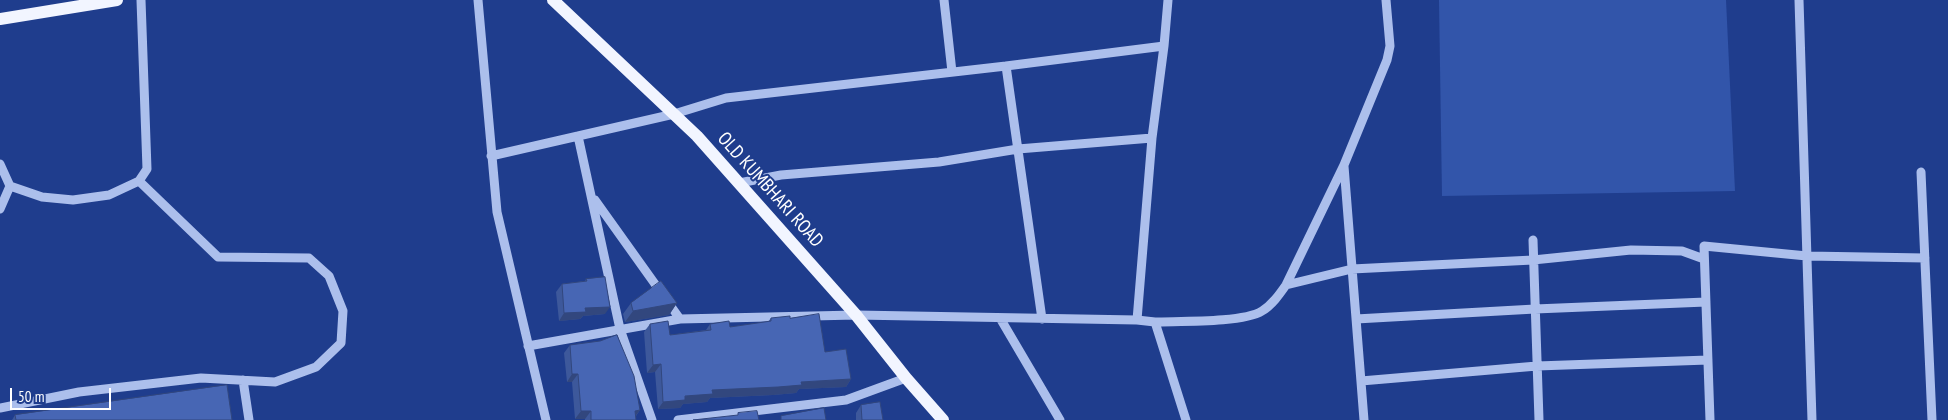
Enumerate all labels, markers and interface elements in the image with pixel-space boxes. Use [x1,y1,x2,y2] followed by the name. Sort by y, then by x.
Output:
[712,128,828,252] street label: OLD KUMBHARI ROAD
[12,378,114,410] scale bar
[18,387,44,406] text: 50 m

